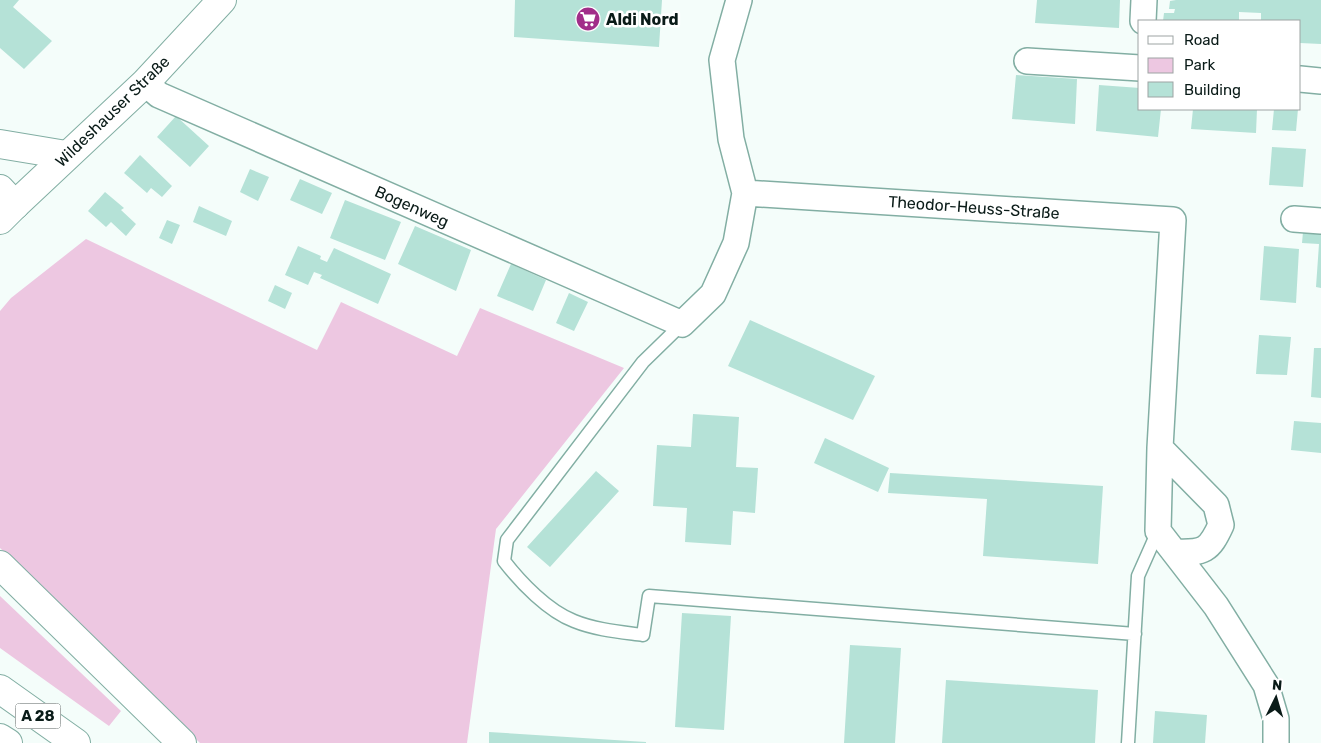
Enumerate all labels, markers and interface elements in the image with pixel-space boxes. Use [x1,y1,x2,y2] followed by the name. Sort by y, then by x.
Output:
[575,6,601,32] supermarket icon: Aldi Nord
[606,10,679,29] place label: Aldi Nord
[1138,20,1301,110] legend
[1184,31,1220,49] text: Road
[51,52,173,171] street label: Wildeshauser Straße
[1184,56,1215,74] text: Park
[1184,81,1241,99] text: Building
[372,182,452,231] street label: Bogenweg
[888,192,1060,223] street label: Theodor-Heuss-Straße
[1251,673,1301,723] north arrow
[1271,677,1283,694] text: N
[15,704,60,728] road number: A 28

